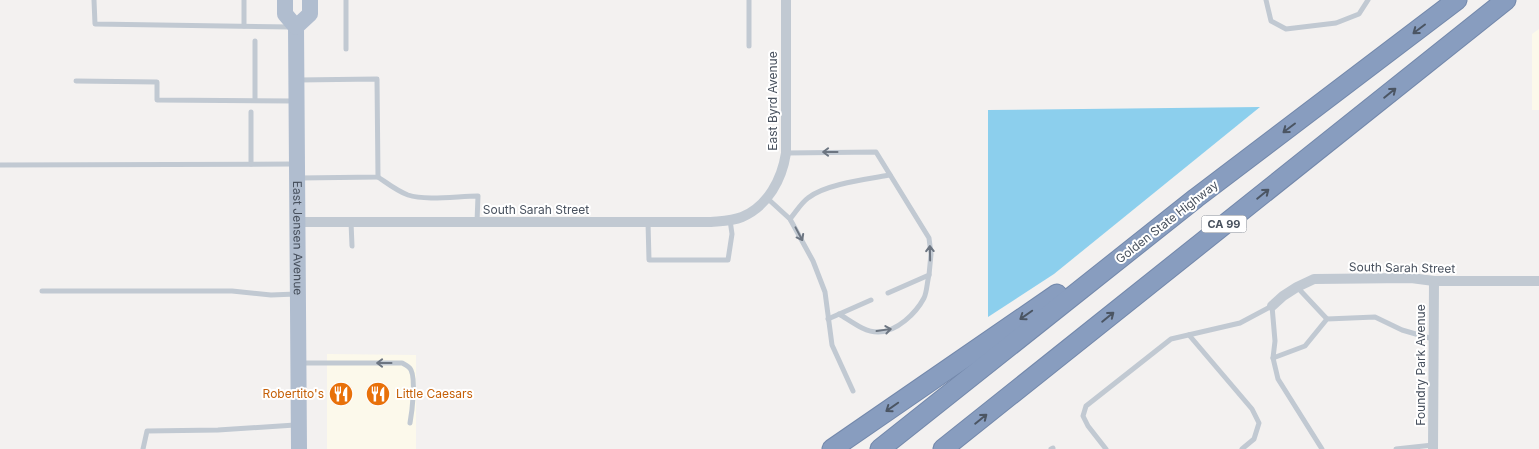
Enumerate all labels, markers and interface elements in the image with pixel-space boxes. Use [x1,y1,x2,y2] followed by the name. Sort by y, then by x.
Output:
[1413,24,1426,35] one-way arrow
[765,51,780,151] street label: East Byrd Avenue
[1383,87,1396,98] one-way arrow
[1283,122,1296,133] one-way arrow
[822,147,838,157] one-way arrow
[1112,177,1221,266] street label: Golden State Highway
[290,181,306,295] street label: East Jensen Avenue
[1256,189,1269,200] one-way arrow
[483,202,589,217] street label: South Sarah Street
[1202,215,1246,232] road number: CA 99
[794,227,804,241] one-way arrow
[925,246,935,262] one-way arrow
[1349,259,1455,276] street label: South Sarah Street
[1413,304,1428,426] street label: Foundry Park Avenue
[1019,310,1033,320] one-way arrow
[1101,312,1114,323] one-way arrow
[875,325,891,335] one-way arrow
[376,358,392,368] one-way arrow
[328,381,354,407] restaurant icon: Robertito's
[365,381,391,407] restaurant icon: Little Caesars
[263,386,324,401] place label: Robertito's
[396,386,473,401] place label: Little Caesars
[886,402,900,412] one-way arrow
[974,413,987,424] one-way arrow

